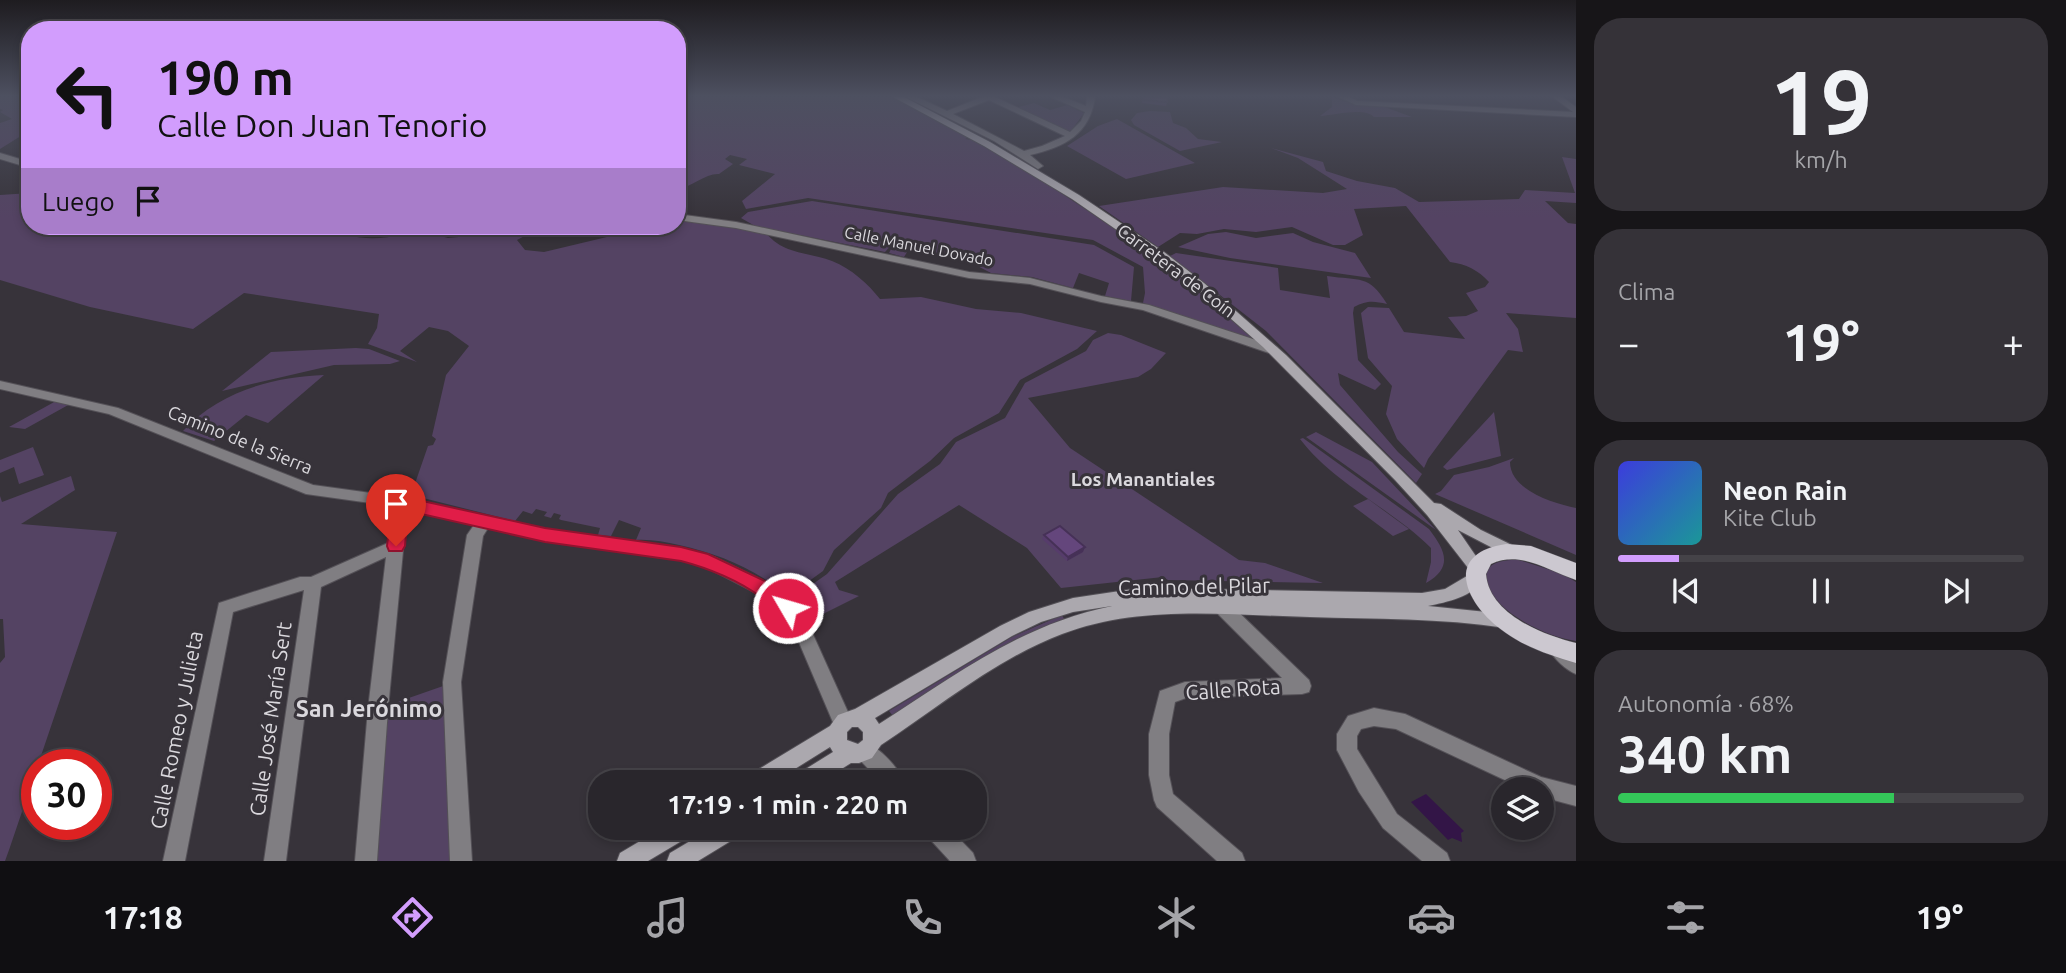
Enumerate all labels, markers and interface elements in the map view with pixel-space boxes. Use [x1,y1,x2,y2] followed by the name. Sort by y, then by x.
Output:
[42,49,133,140] icon: left
[157,49,294,104] text: 190 m
[1770,50,1872,152] text: 19
[157,107,487,143] text: Calle Don Juan Tenorio
[1794,147,1848,172] text: km/h
[129,182,167,220] icon: arrive
[42,187,115,216] text: Luego
[1114,220,1239,321] street label: Carretera de Coín
[843,223,995,269] street label: Calle Manuel Dovado
[1618,279,1675,304] text: Clima
[1782,313,1860,371] text: 19°
[1618,322,1639,364] text: −
[2003,322,2024,364] text: +
[165,401,316,477] street label: Camino de la Sierra
[1071,468,1215,490] district label: Los Manantiales
[366,474,426,546] pin
[1723,476,1848,505] text: Neon Rain
[377,485,415,523] icon: arrive
[1723,505,1817,530] text: Kite Club
[751,571,825,645] position arrow
[1667,572,1705,610] icon: previous
[1802,572,1840,610] icon: pause
[1937,572,1975,610] icon: next
[1118,573,1270,599] street label: Camino del Pilar
[245,620,296,817] street label: Calle José María Sert
[145,629,207,831] street label: Calle Romeo y Julieta
[1184,674,1281,704] street label: Calle Rota
[1618,691,1794,716] text: Autonomía · 68%
[296,696,442,721] district label: San Jerónimo
[1618,725,1792,783] text: 340 km
[21,749,112,840] speed limit sign: 30
[1491,777,1554,840] map controls
[1491,777,1554,840] button: layers
[667,790,908,819] text: 17:19 · 1 min · 220 m
[388,893,437,942] icon: directions
[643,893,692,942] icon: music
[898,893,947,942] icon: phone
[1152,893,1201,942] icon: climate
[1407,893,1456,942] icon: car
[1661,893,1710,942] icon: filters
[103,899,183,935] text: 17:18
[1916,899,1963,935] text: 19°

